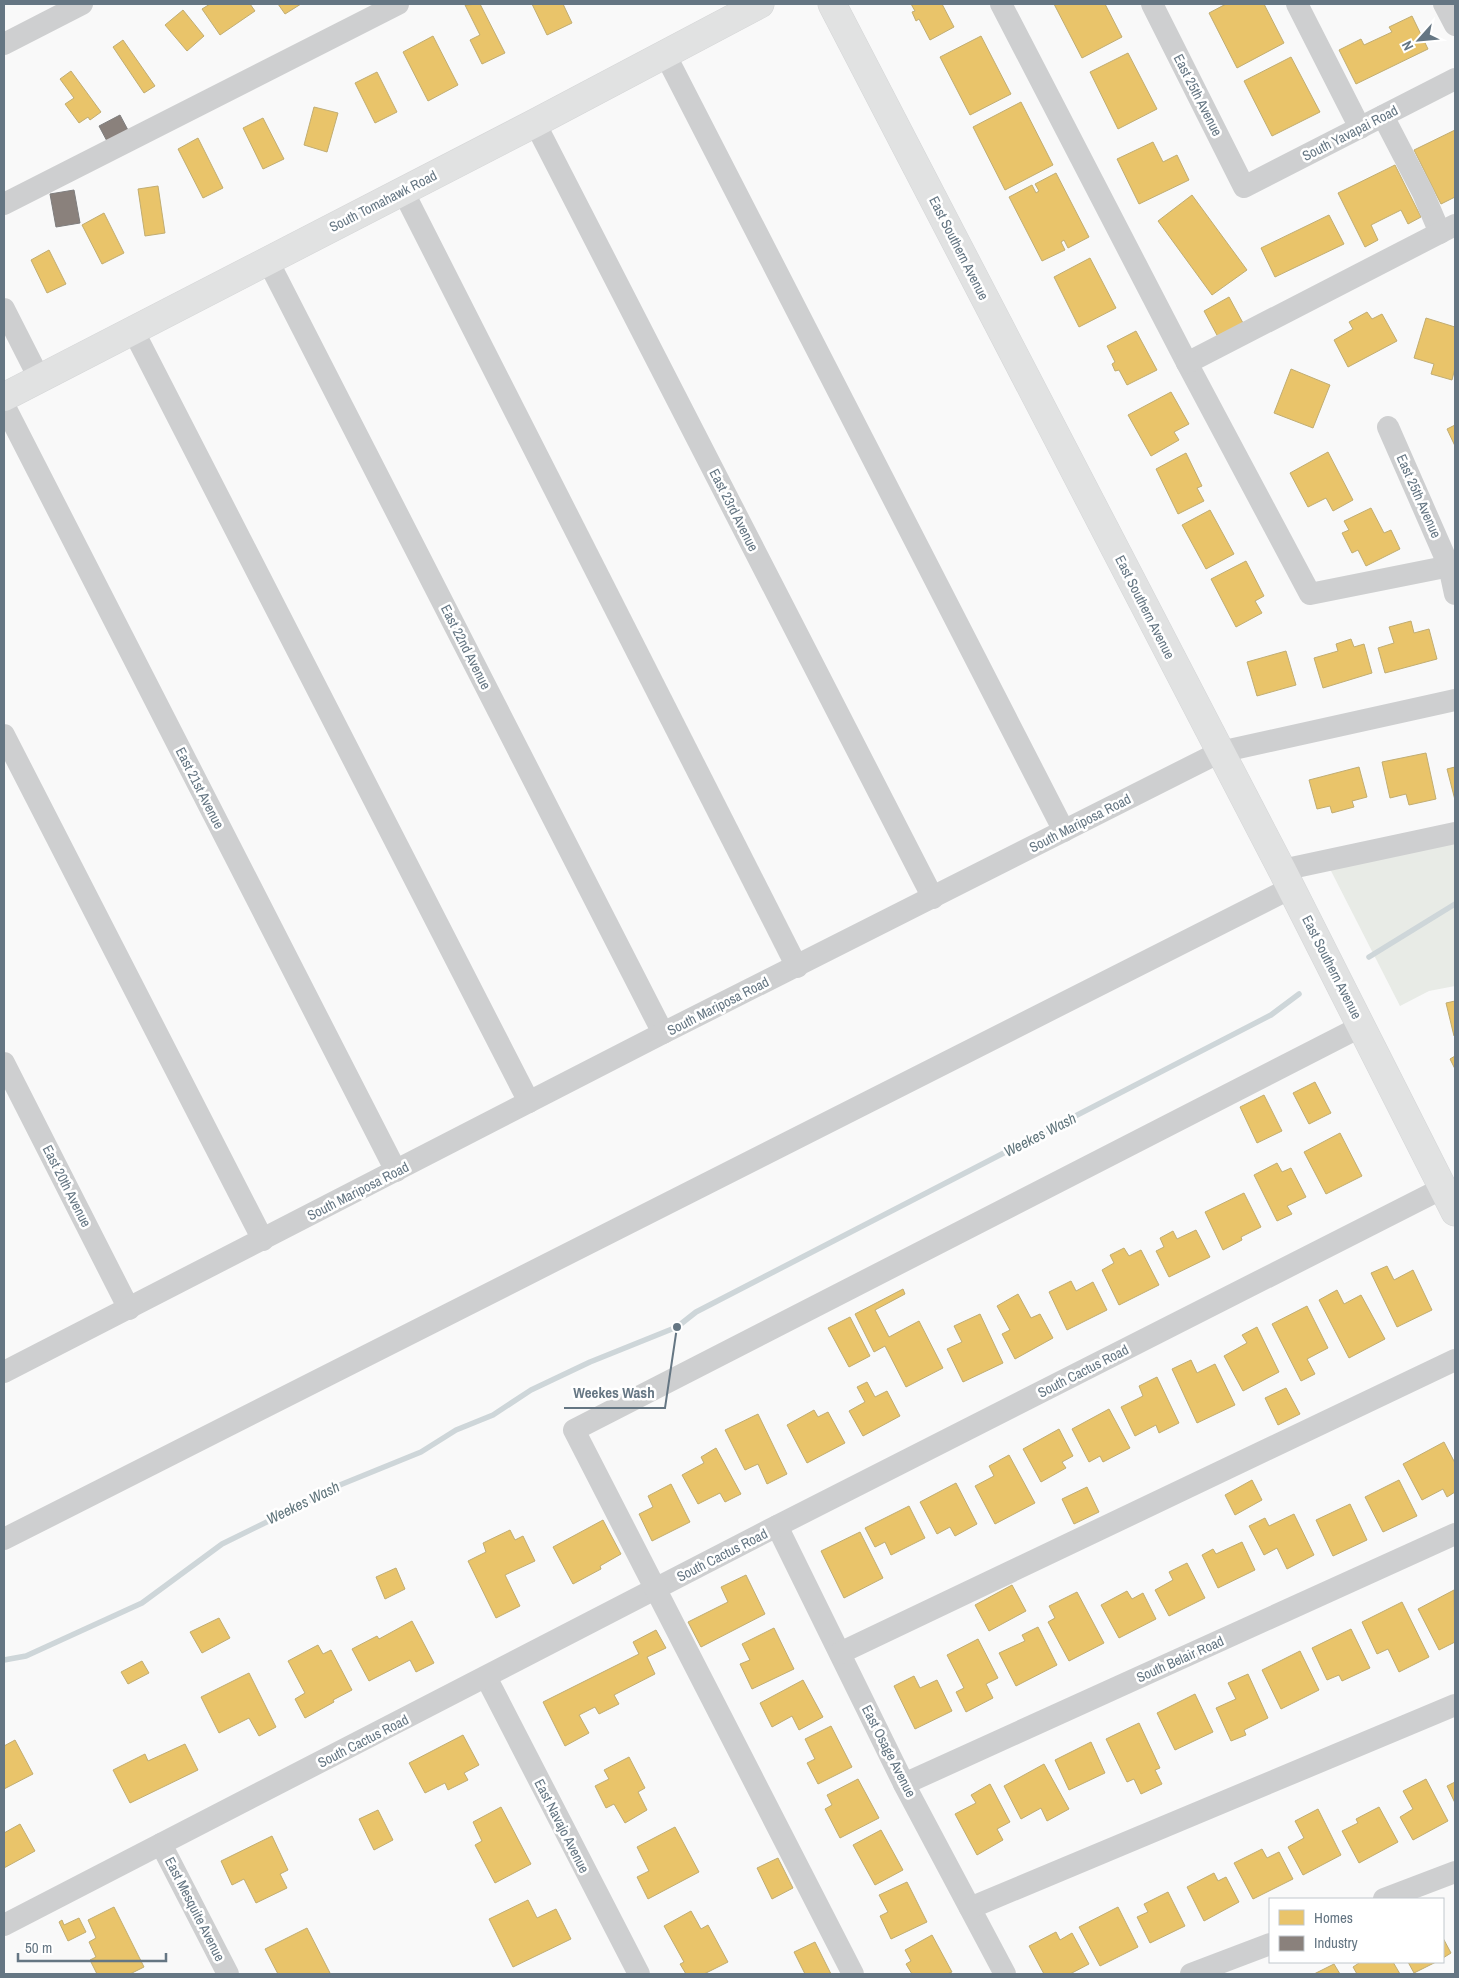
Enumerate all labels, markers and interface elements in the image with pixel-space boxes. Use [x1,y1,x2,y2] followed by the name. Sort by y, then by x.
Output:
[1394,15,1444,65] north arrow
[1398,38,1417,54] text: N
[1170,51,1226,139] street label: East 25th Avenue
[1299,101,1401,165] street label: South Yavapai Road
[326,166,440,236] street label: South Tomahawk Road
[925,193,993,303] street label: East Southern Avenue
[1393,451,1445,541] street label: East 25th Avenue
[705,466,763,554] street label: East 23rd Avenue
[1111,552,1179,662] street label: East Southern Avenue
[437,601,495,693] street label: East 22nd Avenue
[172,744,228,832] street label: East 21st Avenue
[1026,790,1134,856] street label: South Mariposa Road
[1298,912,1366,1022] street label: East Southern Avenue
[664,973,772,1039] street label: South Mariposa Road
[1000,1107,1080,1162] water label: Weekes Wash
[39,1142,95,1230] street label: East 20th Avenue
[304,1158,412,1224] street label: South Mariposa Road
[1035,1340,1131,1402] street label: South Cactus Road
[564,1378,665,1408] callout: Weekes Wash
[573,1382,655,1403] text: Weekes Wash
[263,1476,343,1529] water label: Weekes Wash
[674,1524,770,1586] street label: South Cactus Road
[1133,1632,1227,1686] street label: South Belair Road
[858,1702,920,1800] street label: East Osage Avenue
[315,1710,411,1772] street label: South Cactus Road
[531,1776,593,1876] street label: East Navajo Avenue
[161,1854,229,1964] street label: East Mesquite Avenue
[1269,1898,1444,1963] legend
[1314,1907,1353,1928] text: Homes
[18,1930,165,1962] scale bar
[1314,1932,1359,1953] text: Industry
[25,1937,52,1958] text: 50 m

